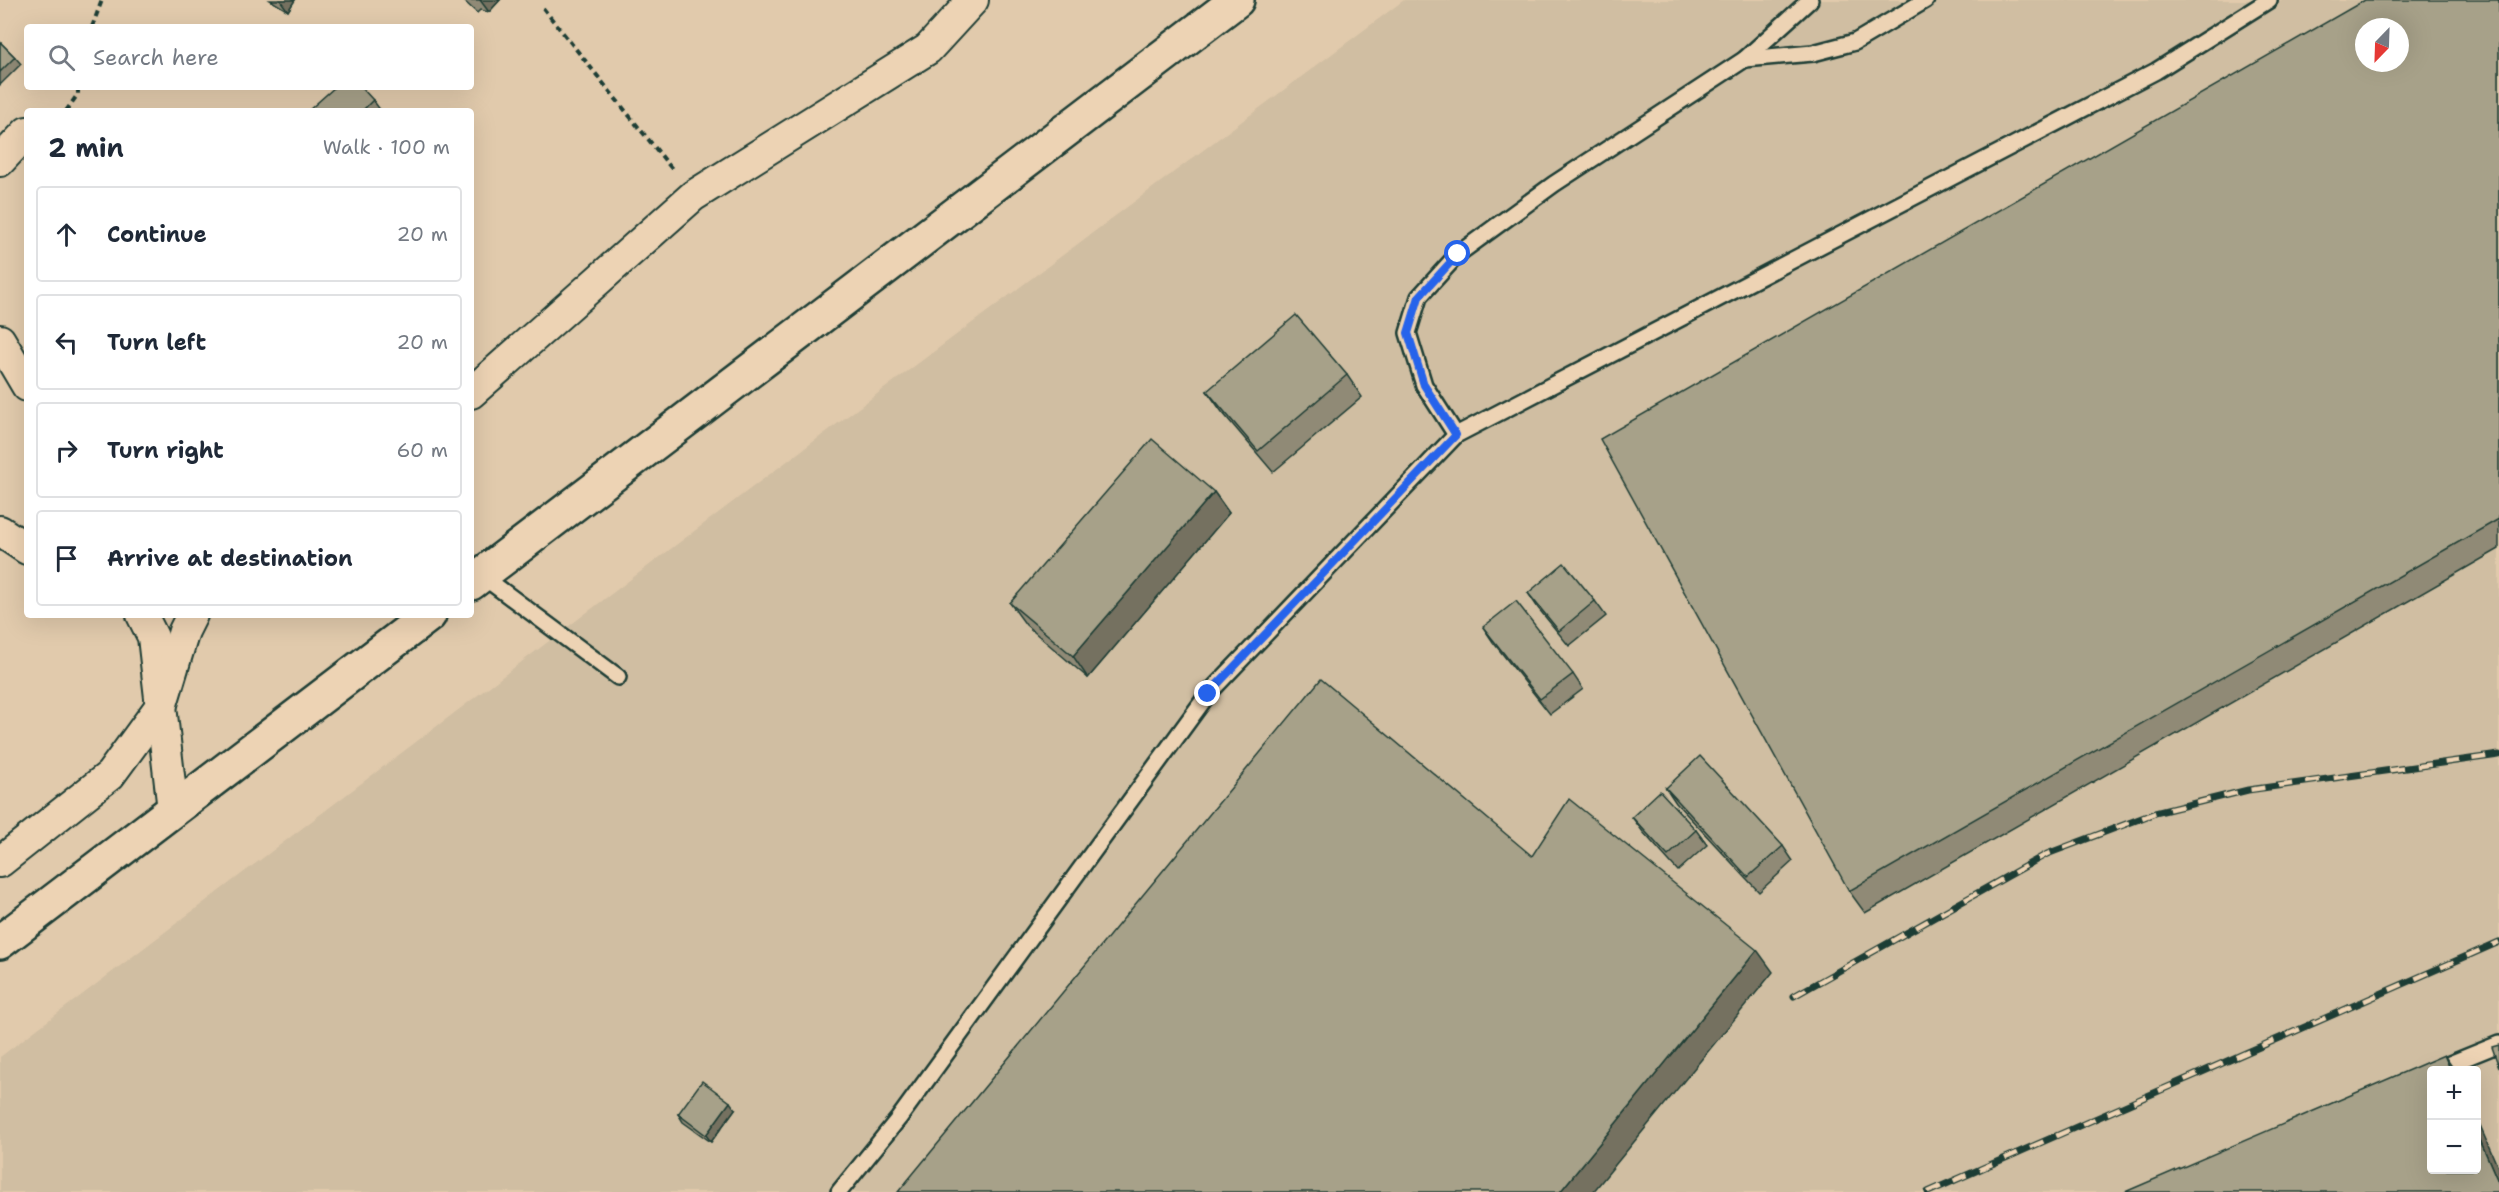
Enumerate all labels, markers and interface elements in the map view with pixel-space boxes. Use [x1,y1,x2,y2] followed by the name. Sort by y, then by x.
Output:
[2355,18,2409,72] north arrow
[24,24,474,90] search box
[45,41,78,74] icon: search
[93,43,219,72] text: Search here
[48,130,124,165] text: 2 min
[323,134,450,160] text: Walk · 100 m
[50,218,83,251] icon: ahead
[107,220,207,249] text: Continue
[397,221,448,247] text: 20 m
[1444,240,1470,266] route start
[50,326,83,359] icon: left
[107,328,206,357] text: Turn left
[397,329,448,355] text: 20 m
[50,434,83,467] icon: right
[107,436,224,465] text: Turn right
[396,437,448,463] text: 60 m
[50,542,83,575] icon: arrive
[107,544,353,573] text: Arrive at destination
[1194,680,1220,706] route end
[2427,1066,2481,1174] map controls
[2427,1066,2481,1120] button: +
[2427,1120,2481,1174] button: −

